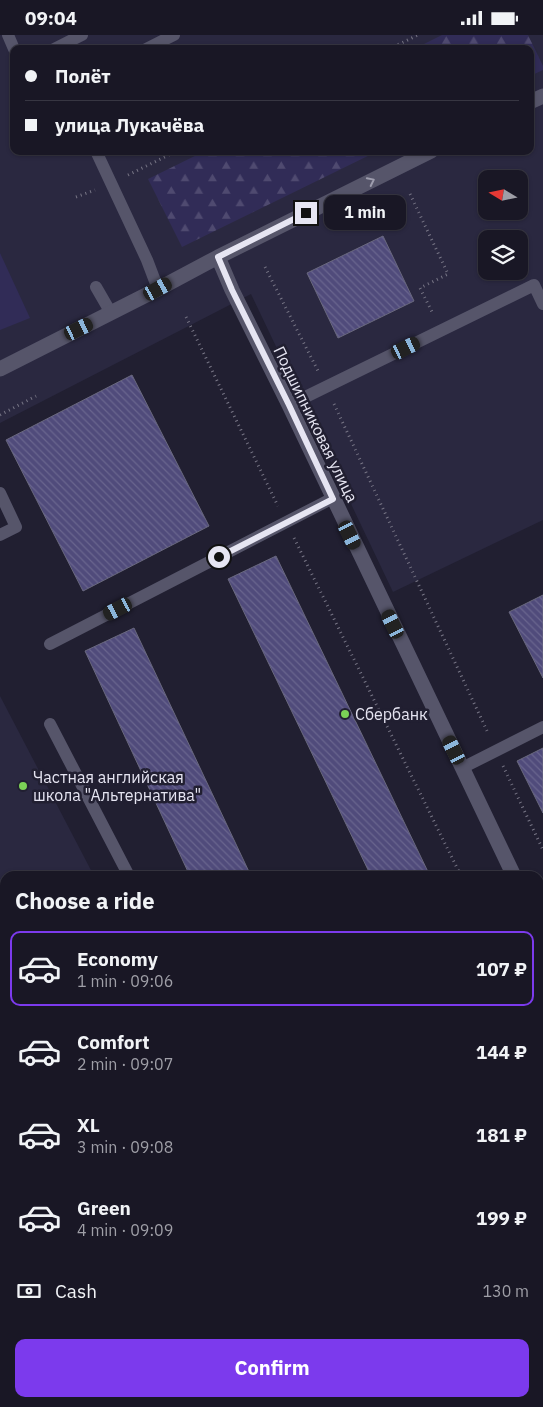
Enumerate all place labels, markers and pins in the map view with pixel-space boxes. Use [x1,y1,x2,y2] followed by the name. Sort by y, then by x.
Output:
[355,704,428,724] place label: Сбербанк
[339,708,351,720] marker: Сбербанк
[33,767,201,805] place label: Частная английская школа "Альтернатива"
[17,780,29,792] marker: Частная английская школа "Альтернатива"

